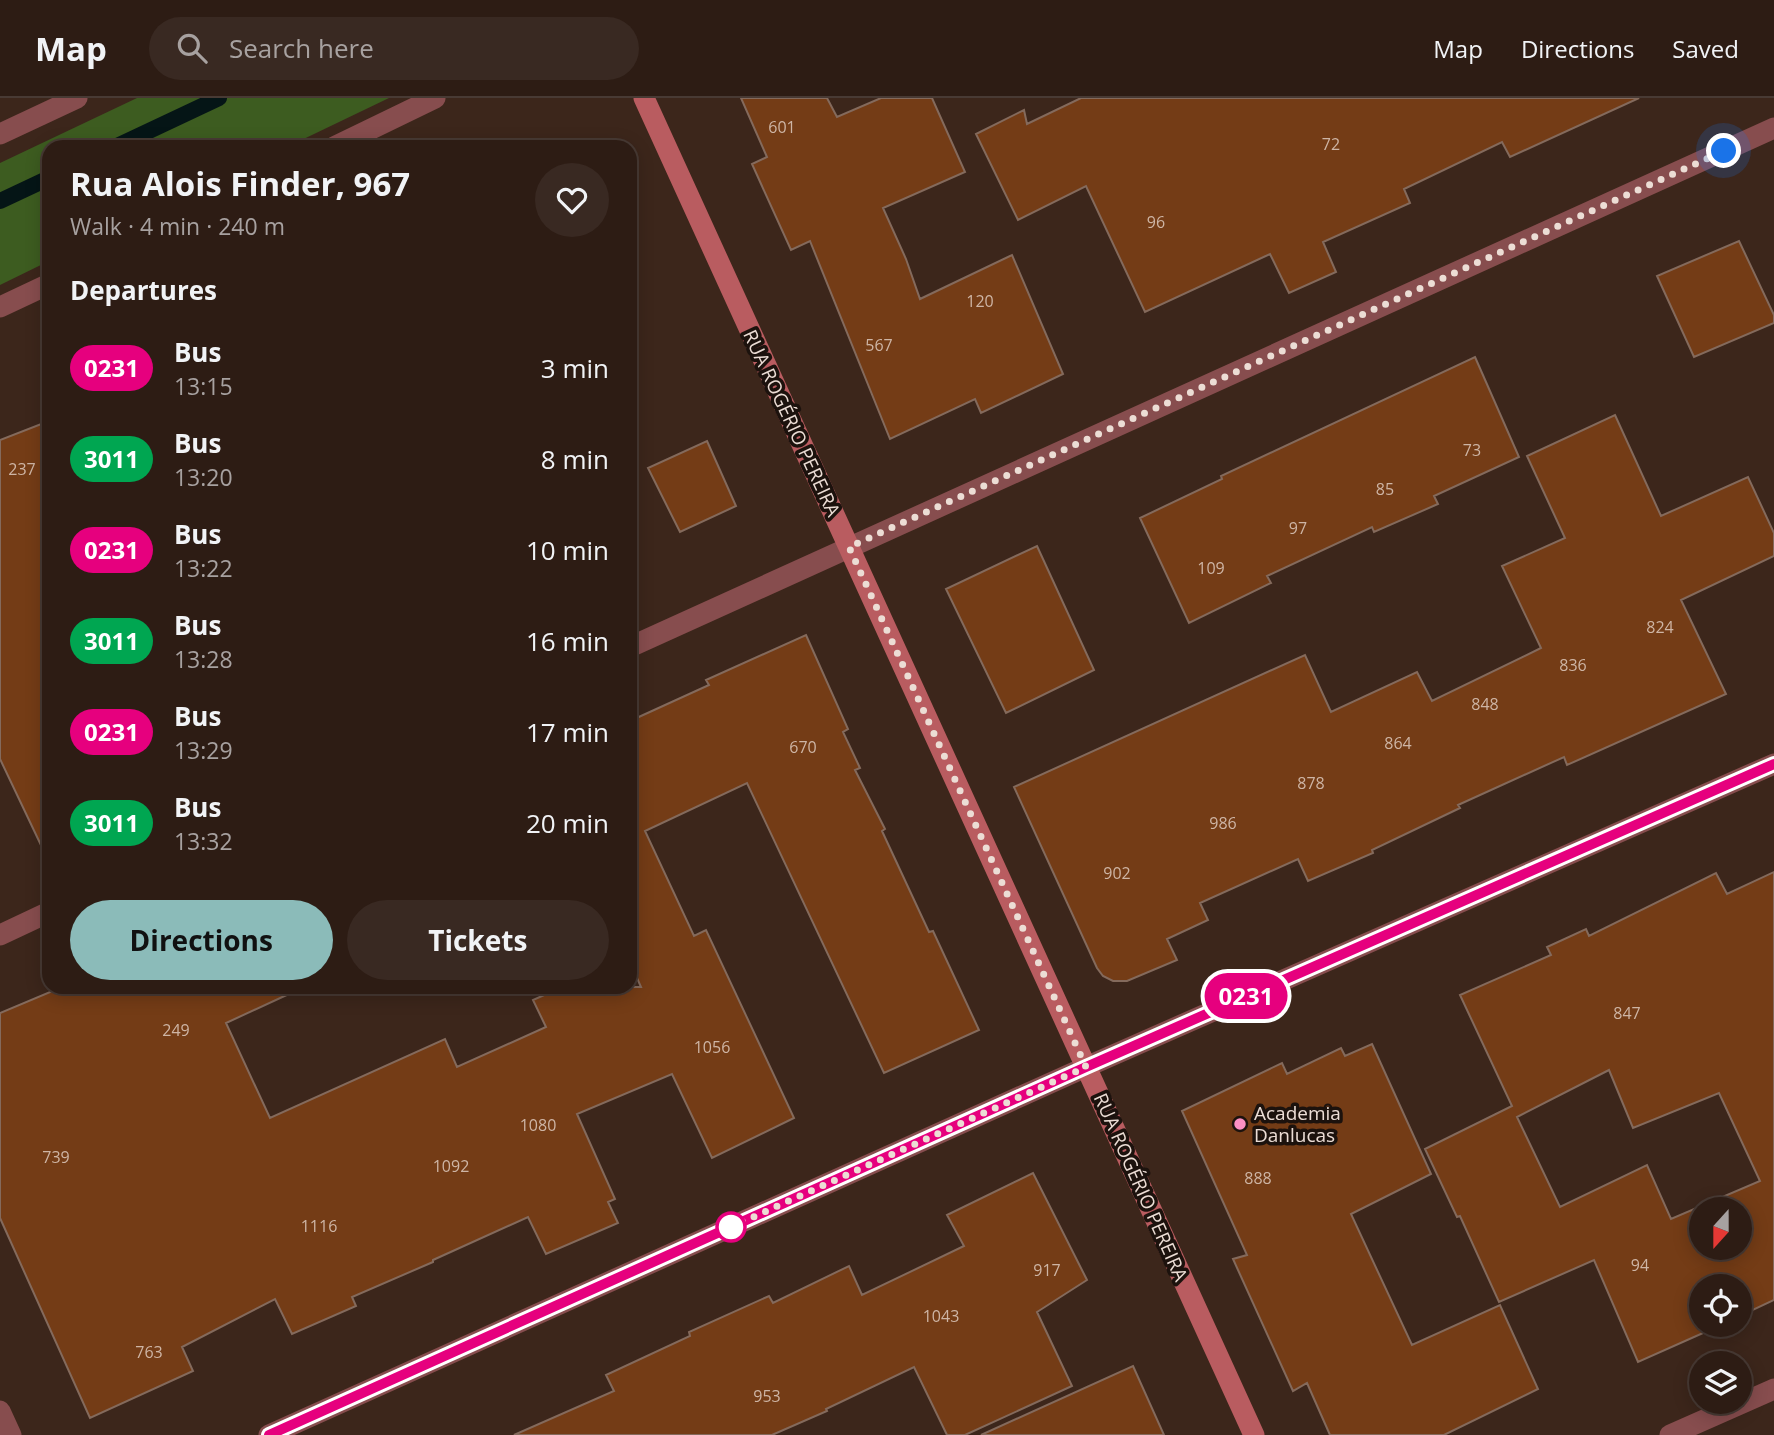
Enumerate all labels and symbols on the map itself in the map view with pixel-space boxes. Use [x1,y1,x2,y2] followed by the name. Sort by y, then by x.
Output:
[768,116,796,138] house number: 601
[1322,133,1340,155] house number: 72
[1706,133,1741,168] your location
[1147,211,1165,233] house number: 96
[966,290,994,312] house number: 120
[737,325,847,521] street label: RUA ROGÉRIO PEREIRA
[865,334,893,356] house number: 567
[1463,439,1481,461] house number: 73
[8,458,36,480] house number: 237
[1376,478,1394,500] house number: 85
[1289,517,1307,539] house number: 97
[1197,557,1225,579] house number: 109
[1646,616,1674,638] house number: 824
[1559,654,1587,676] house number: 836
[1471,693,1499,715] house number: 848
[1384,732,1412,754] house number: 864
[789,736,817,758] house number: 670
[1297,772,1325,794] house number: 878
[1209,812,1237,834] house number: 986
[1103,862,1131,884] house number: 902
[1197,973,1295,1019] line badge: 0231
[1613,1002,1641,1024] house number: 847
[162,1019,190,1041] house number: 249
[694,1036,730,1058] house number: 1056
[1088,1089,1194,1285] street label: RUA ROGÉRIO PEREIRA
[1254,1100,1341,1148] place label: Academia Danlucas
[520,1114,556,1136] house number: 1080
[1232,1116,1248,1132] marker: Academia Danlucas
[42,1146,70,1168] house number: 739
[433,1155,469,1177] house number: 1092
[1244,1167,1272,1189] house number: 888
[1689,1197,1752,1260] north arrow
[716,1212,746,1242] unlabelled marker
[301,1215,337,1237] house number: 1116
[1631,1254,1649,1276] house number: 94
[1033,1259,1061,1281] house number: 917
[923,1305,959,1327] house number: 1043
[135,1341,163,1363] house number: 763
[753,1385,781,1407] house number: 953

